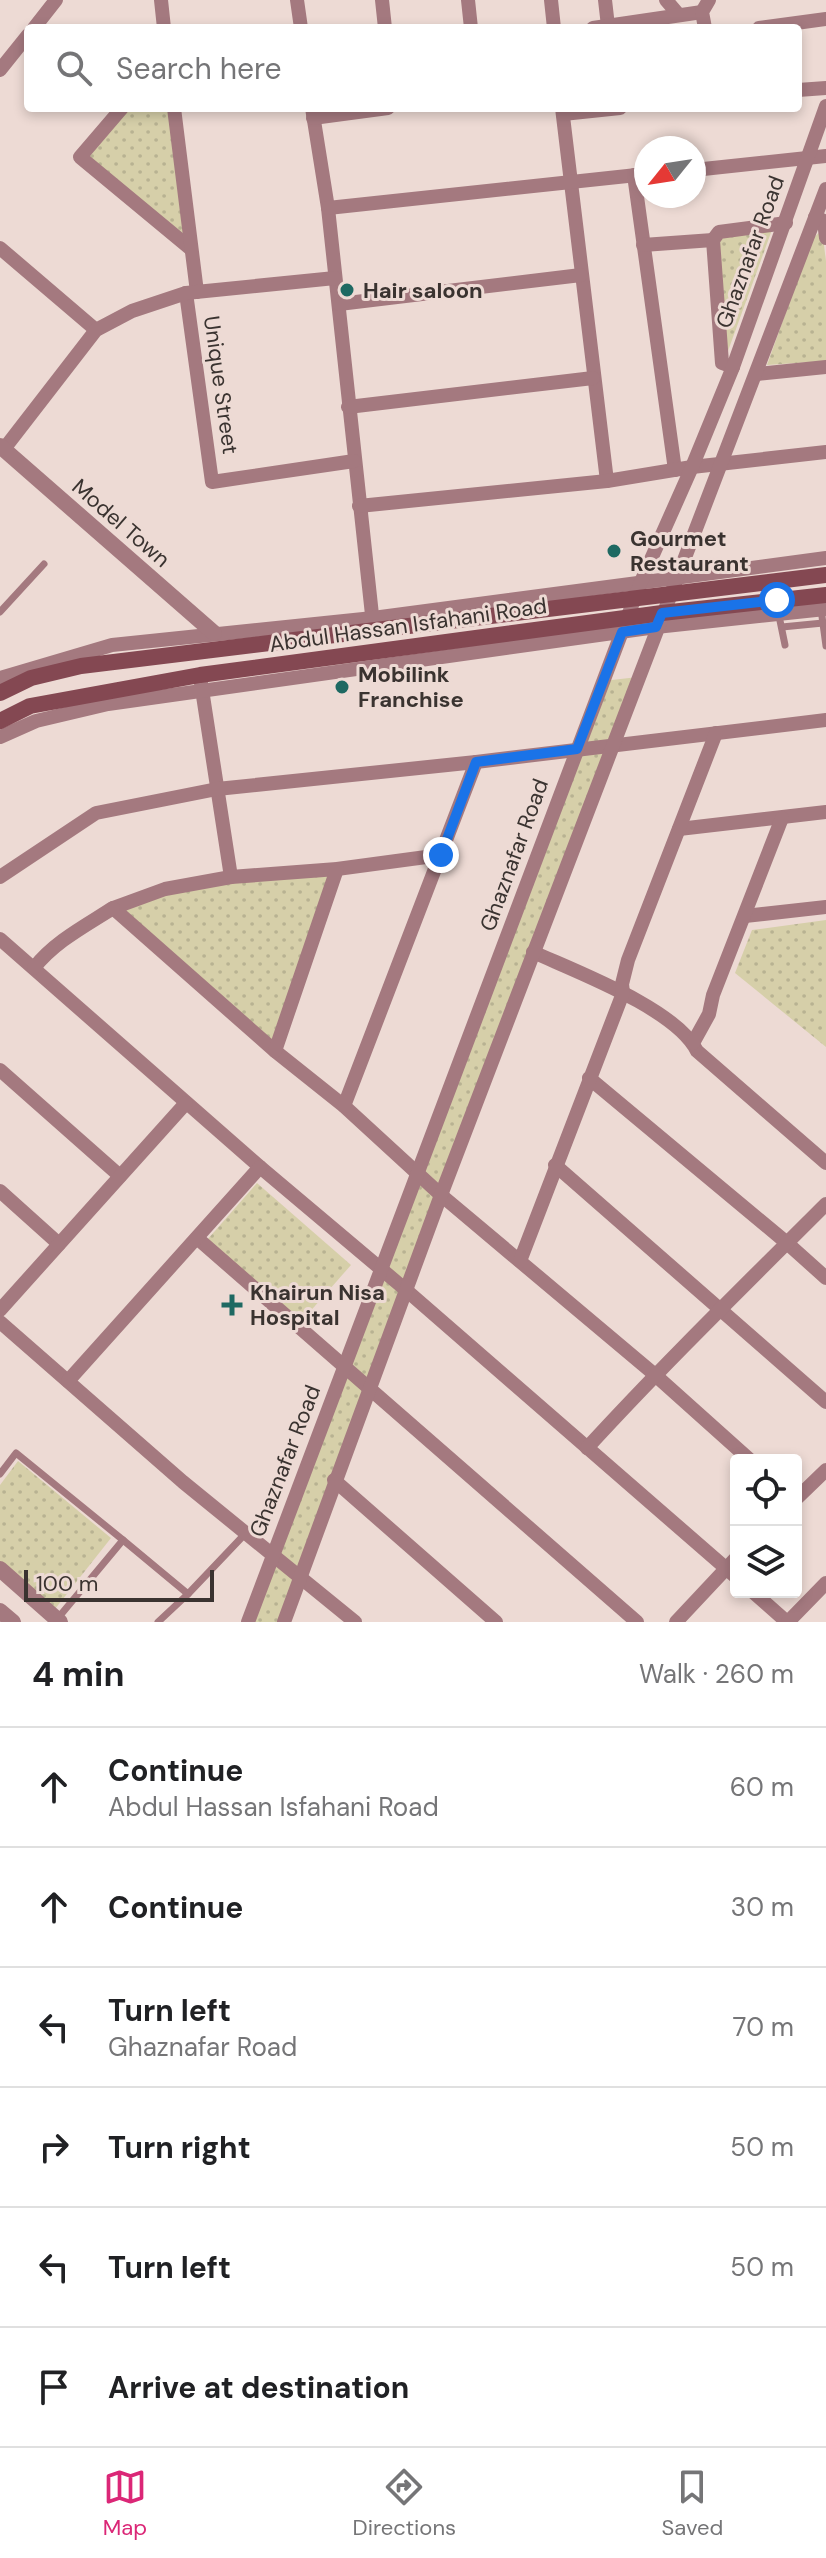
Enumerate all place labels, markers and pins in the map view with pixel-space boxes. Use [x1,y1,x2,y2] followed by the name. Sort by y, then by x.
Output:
[363,276,483,305] place label: Hair saloon
[338,281,356,299] marker: Hair saloon
[630,524,749,578] place label: Gourmet Restaurant
[605,542,623,560] marker: Gourmet Restaurant
[358,660,464,714] place label: Mobilink Franchise
[333,678,351,696] marker: Mobilink Franchise
[250,1278,385,1332] place label: Khairun Nisa Hospital
[221,1294,243,1316] marker: Khairun Nisa Hospital

